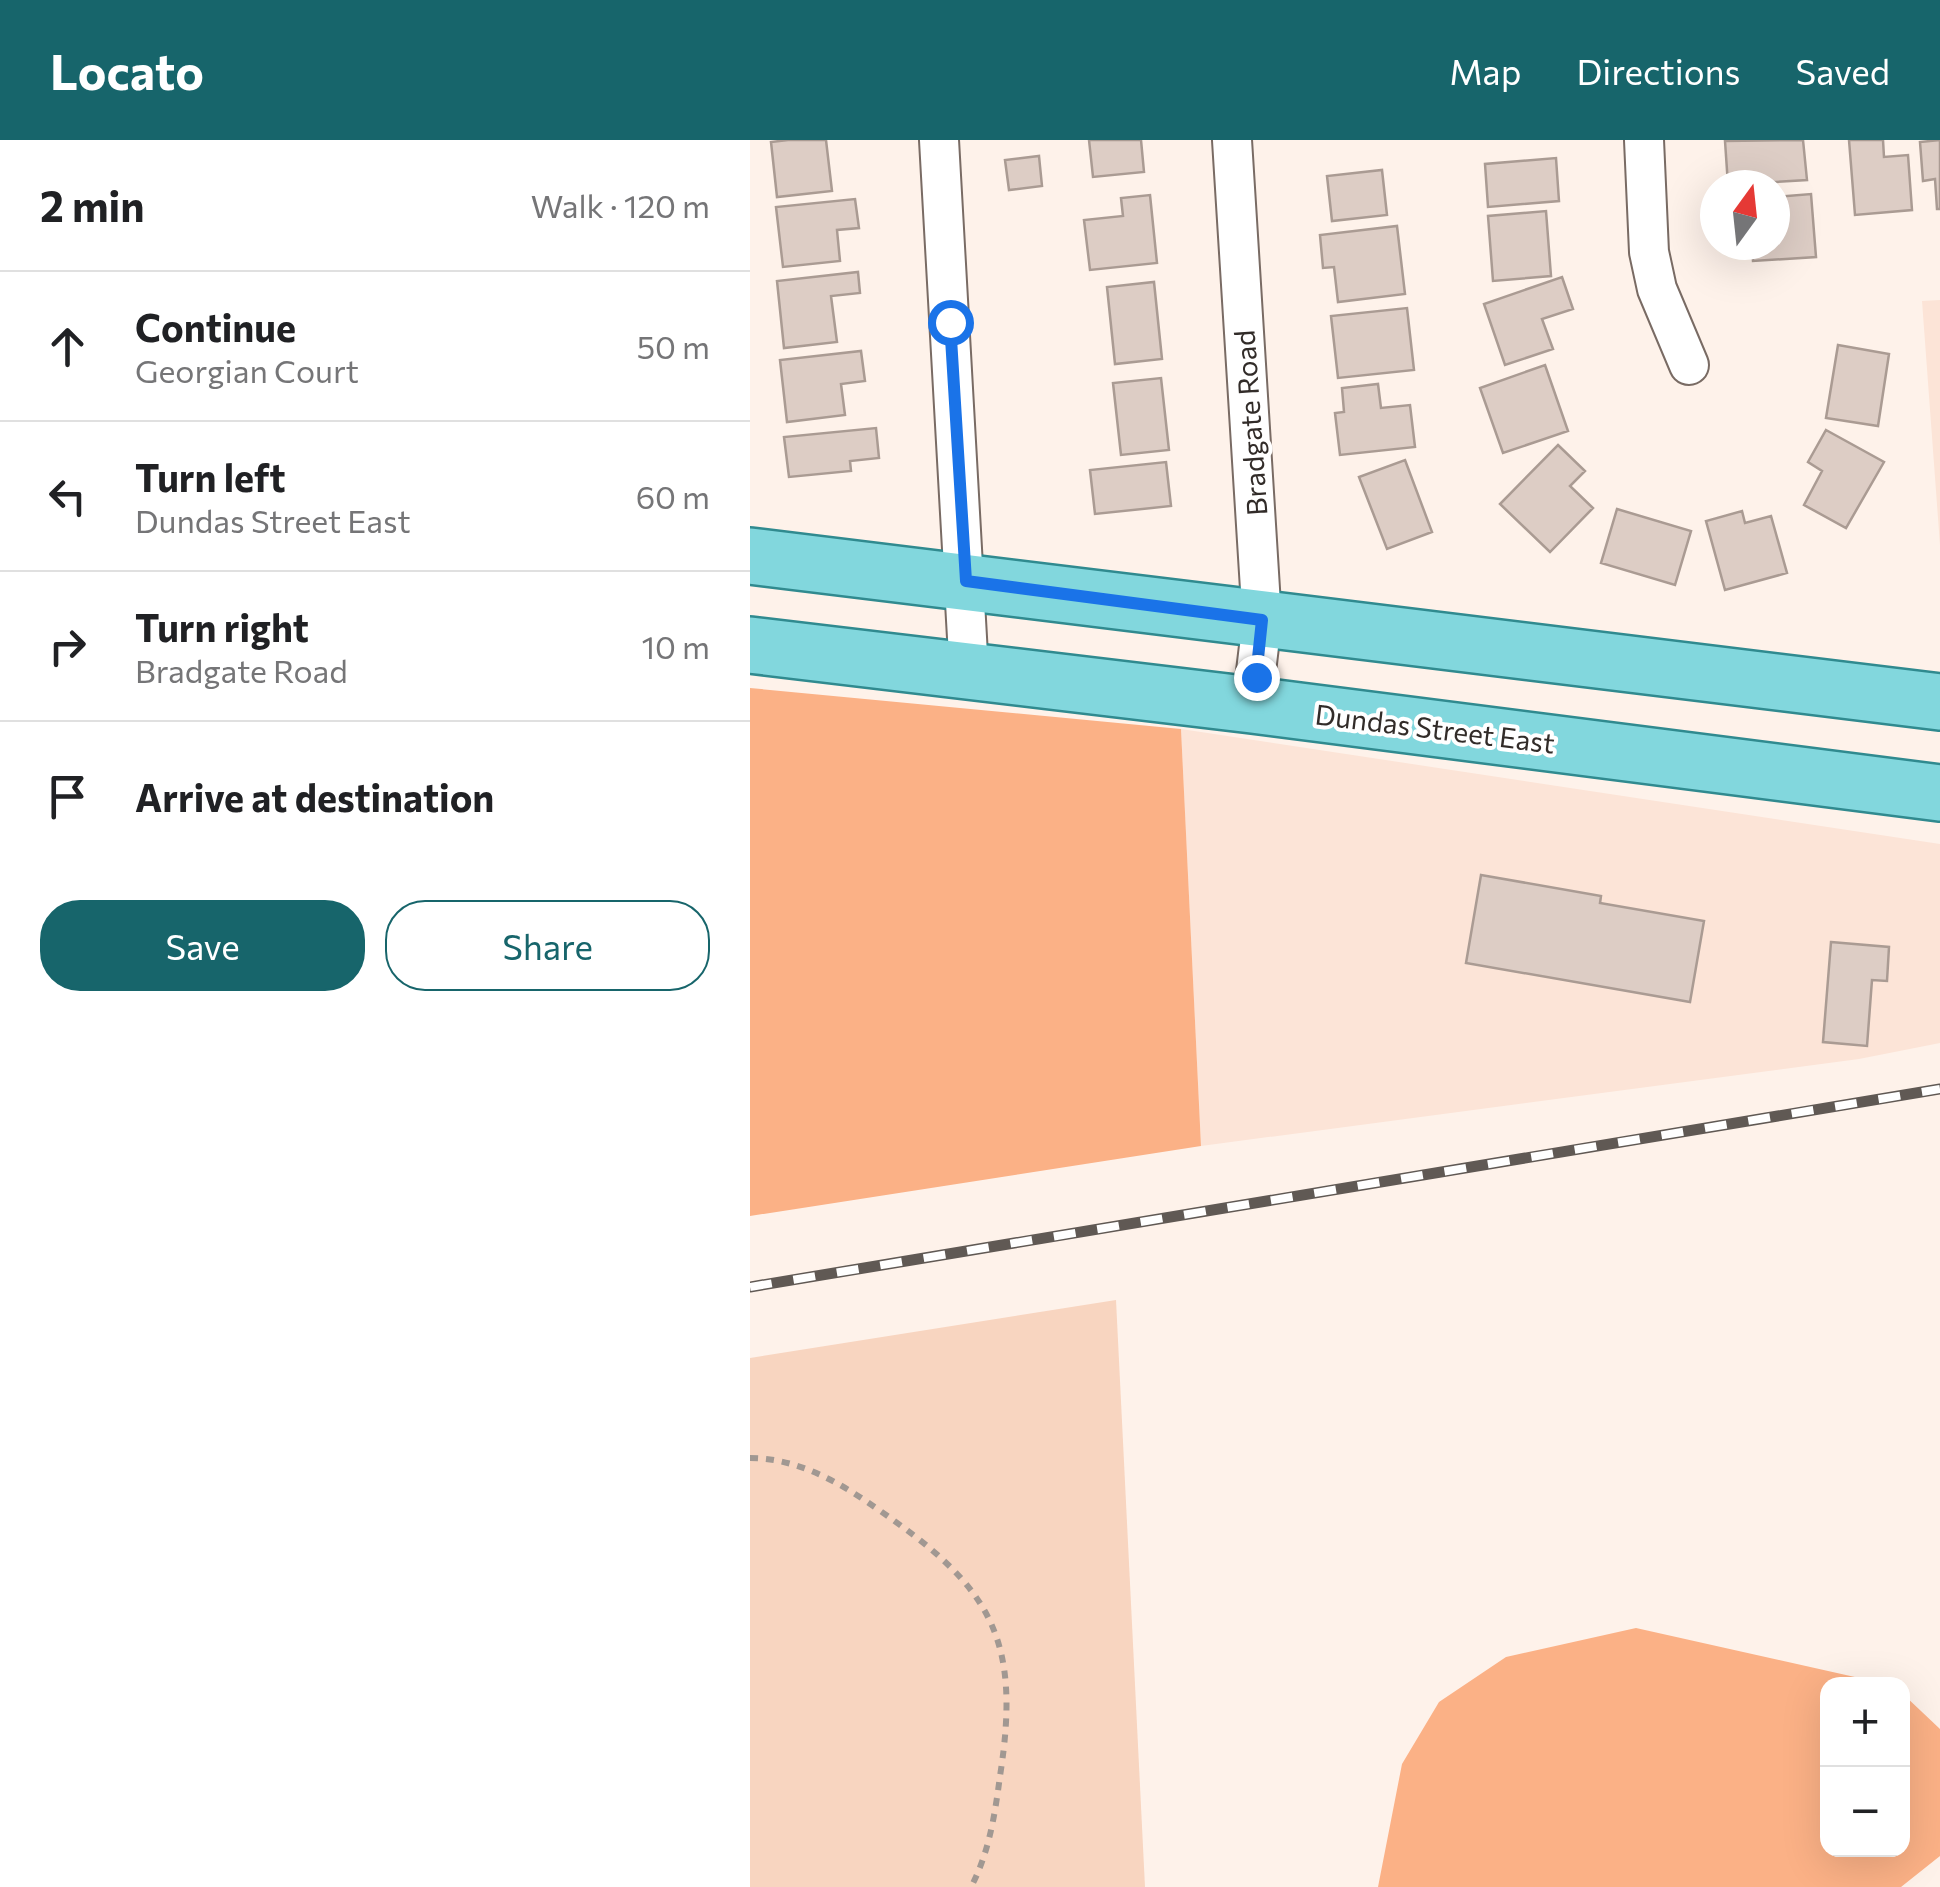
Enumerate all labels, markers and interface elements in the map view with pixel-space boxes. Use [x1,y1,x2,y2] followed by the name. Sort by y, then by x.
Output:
[50,41,204,100] text: Locato
[1449,49,1521,92] text: Map
[1576,49,1741,92] text: Directions
[1796,49,1890,92] text: Saved
[1700,170,1790,260] north arrow
[40,179,145,231] text: 2 min
[531,185,710,225] text: Walk · 120 m
[928,300,974,346] route start
[135,303,296,350] text: Continue
[40,319,95,374] icon: ahead
[637,326,710,366] text: 50 m
[1227,329,1273,517] street label: Bradgate Road
[135,350,359,390] text: Georgian Court
[135,453,286,500] text: Turn left
[40,469,95,524] icon: left
[636,476,710,516] text: 60 m
[135,500,411,540] text: Dundas Street East
[135,603,309,650] text: Turn right
[40,619,95,674] icon: right
[641,626,710,666] text: 10 m
[135,650,348,690] text: Bradgate Road
[1234,655,1280,701] route end
[1313,696,1557,760] street label: Dundas Street East
[40,769,95,824] icon: arrive
[135,773,494,820] text: Arrive at destination
[40,900,365,991] button: Save
[385,900,710,991] button: Share
[1820,1677,1910,1857] map controls
[1820,1677,1910,1767] button: +
[1820,1767,1910,1857] button: −

